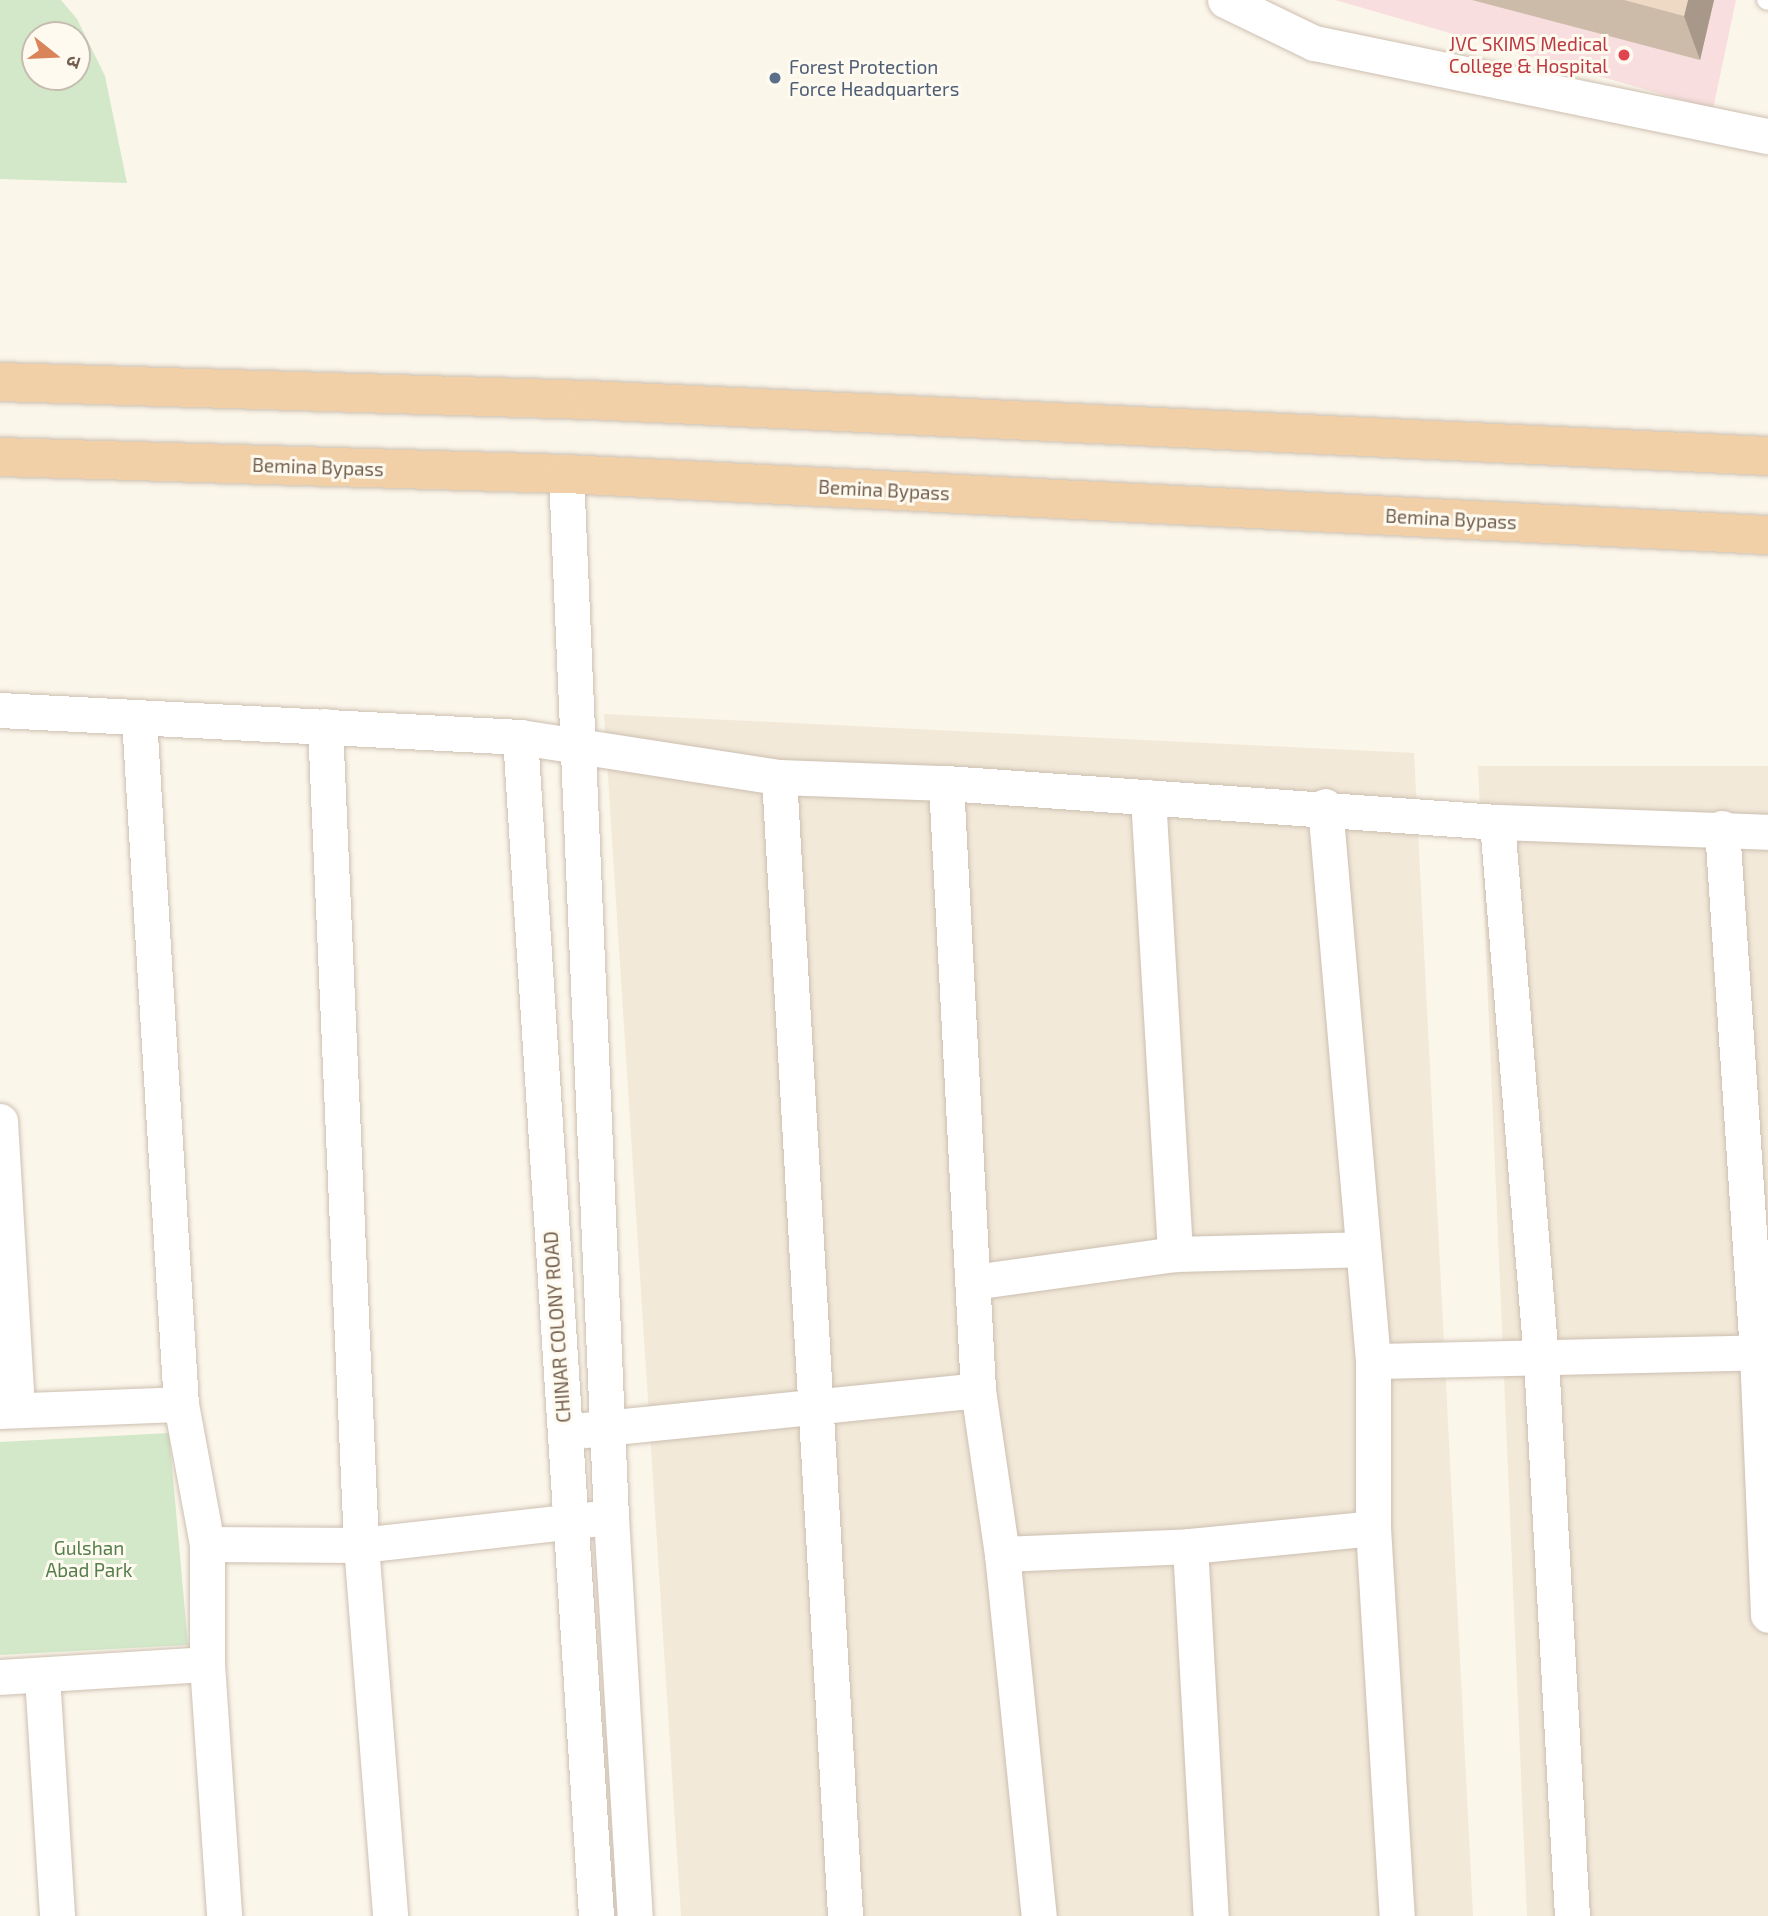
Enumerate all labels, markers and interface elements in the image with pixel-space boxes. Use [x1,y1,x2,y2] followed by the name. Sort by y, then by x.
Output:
[21,21,91,91] north arrow
[1449,33,1608,77] place label: JVC SKIMS Medical College & Hospital
[1614,45,1634,65] marker: JVC SKIMS Medical College & Hospital
[62,53,87,71] text: उ
[789,56,959,100] place label: Forest Protection Force Headquarters
[767,70,783,86] marker: Forest Protection Force Headquarters
[252,453,384,481] street label: Bemina Bypass
[818,475,950,505] street label: Bemina Bypass
[1385,504,1517,534] street label: Bemina Bypass
[539,1230,575,1424] street label: CHINAR COLONY ROAD
[45,1537,133,1581] park label: Gulshan Abad Park

